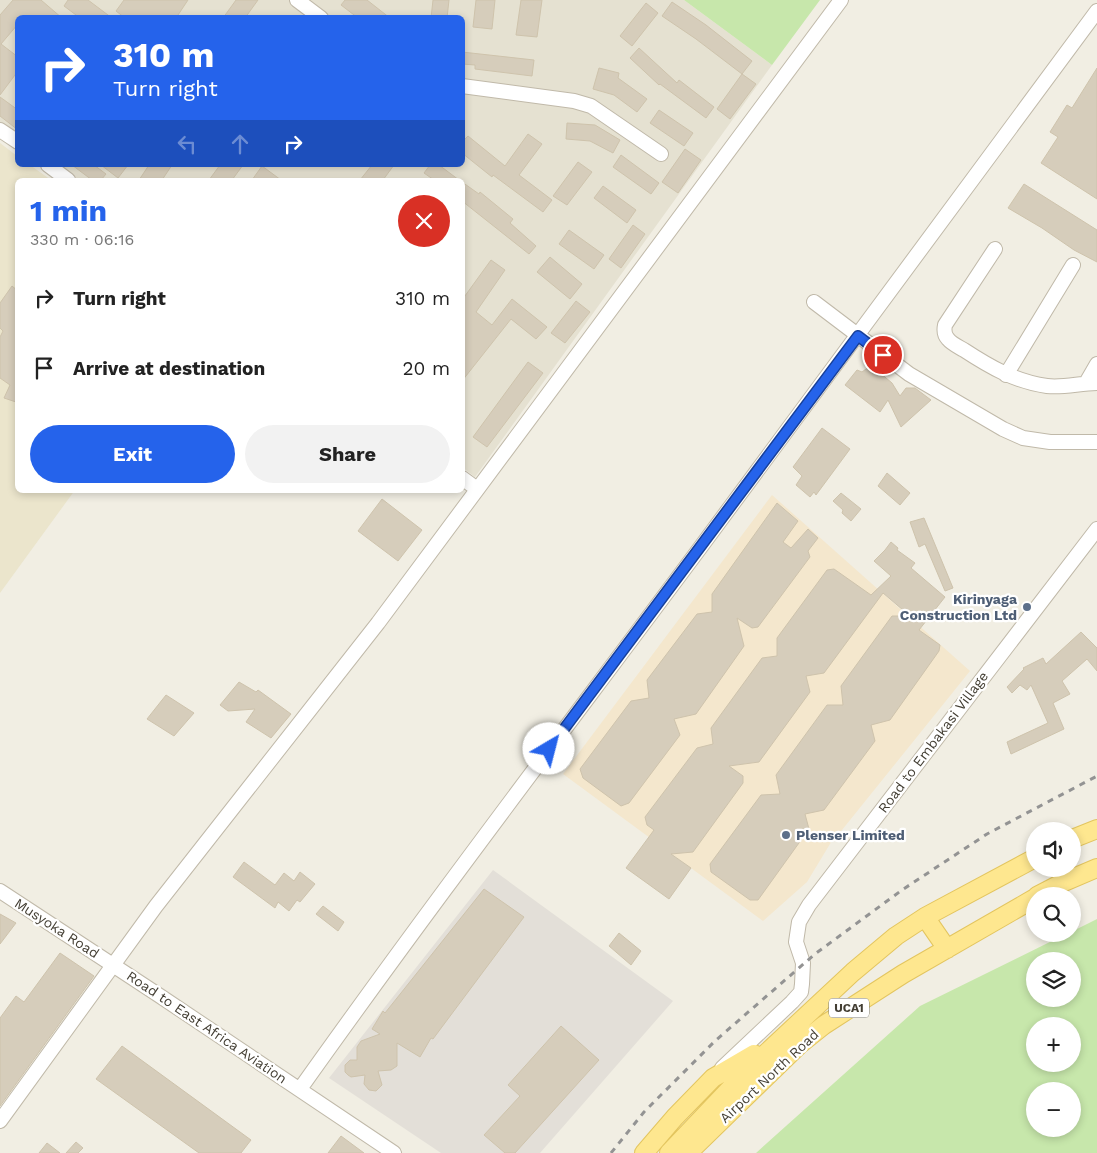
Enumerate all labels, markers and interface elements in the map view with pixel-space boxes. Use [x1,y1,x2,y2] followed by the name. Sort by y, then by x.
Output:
[113,34,214,76] text: 310 m
[30,35,95,100] icon: right
[113,76,218,101] text: Turn right
[173,130,201,158] icon: left
[226,130,254,158] icon: ahead
[279,130,307,158] icon: right
[30,193,107,228] text: 1 min
[398,195,450,247] button: close
[30,230,134,249] text: 330 m · 06:16
[30,284,58,312] icon: right
[73,287,166,310] text: Turn right
[395,287,450,310] text: 310 m
[862,334,904,376] pin
[869,341,897,369] icon: arrive
[30,354,58,382] icon: arrive
[73,357,265,380] text: Arrive at destination
[403,357,450,380] text: 20 m
[30,425,235,483] button: Exit
[245,425,450,483] button: Share
[900,591,1018,623] place label: Kirinyaga Construction Ltd
[1021,601,1033,613] marker: Kirinyaga Construction Ltd
[875,668,991,816] street label: Road to Embakasi Village
[522,722,574,774] position arrow
[1026,822,1081,1137] map controls
[1026,822,1081,877] button: sound
[796,827,905,843] place label: Plenser Limited
[780,829,792,841] marker: Plenser Limited
[1026,887,1081,942] button: search
[12,895,102,961] street label: Musyoka Road
[1026,952,1081,1007] button: layers
[124,967,290,1087] street label: Road to East Africa Aviation
[829,998,869,1018] road number: UCA1
[1026,1017,1081,1072] button: +
[716,1026,822,1126] street label: Airport North Road
[1026,1082,1081,1137] button: −

